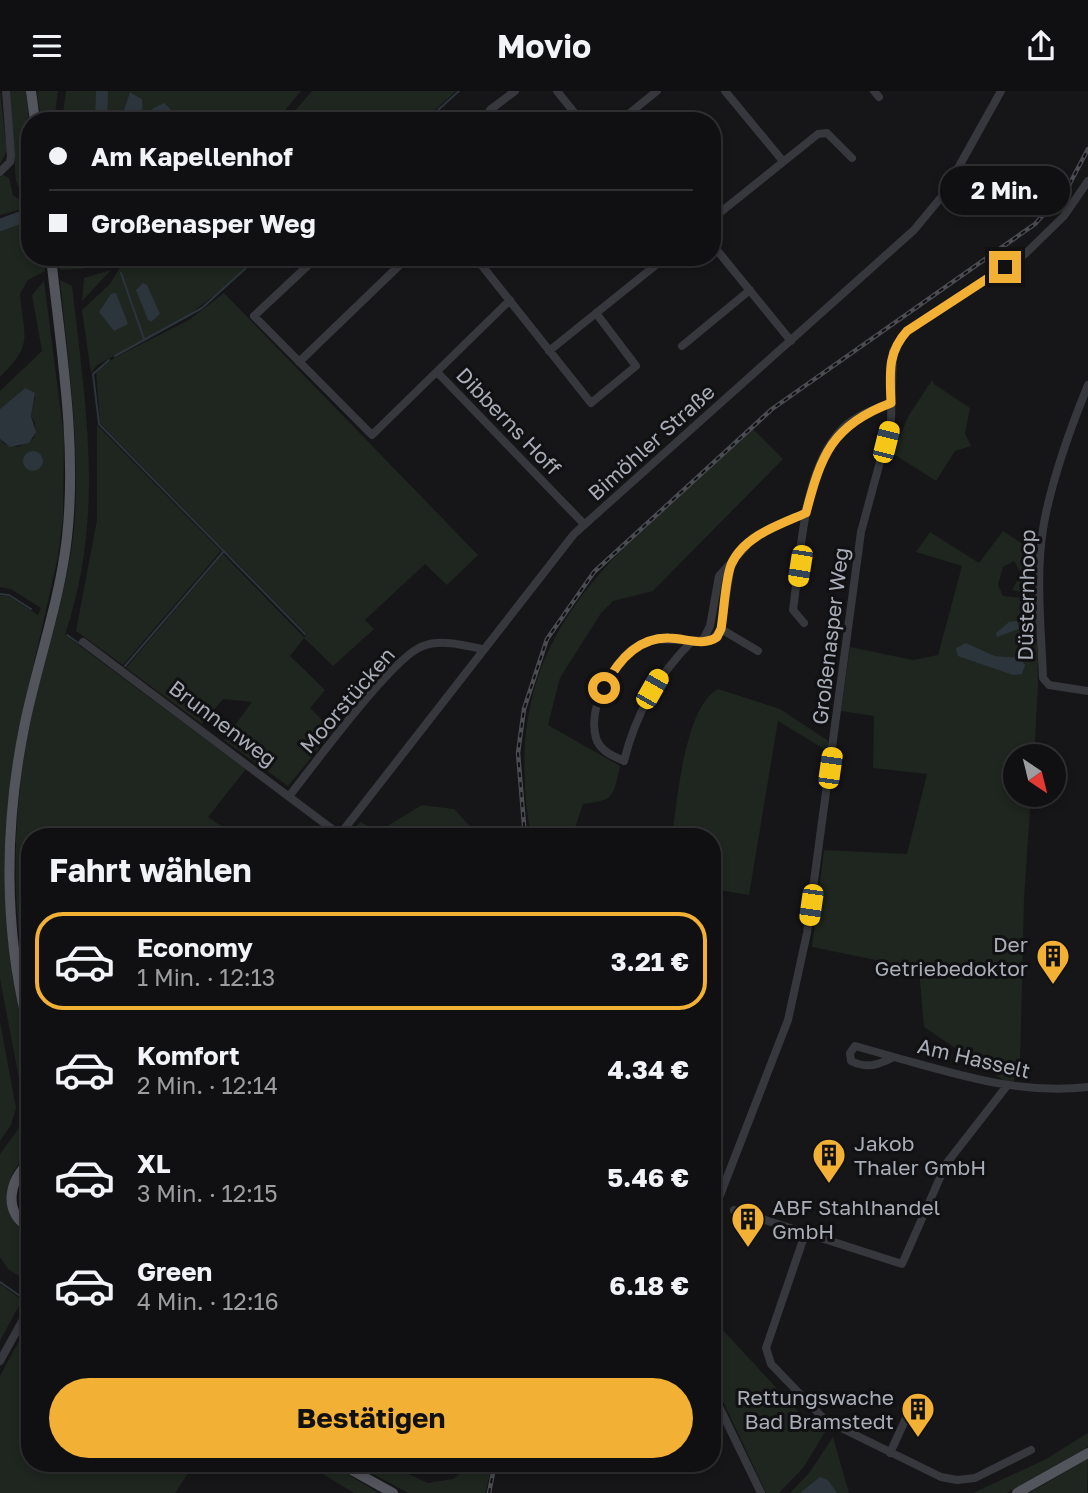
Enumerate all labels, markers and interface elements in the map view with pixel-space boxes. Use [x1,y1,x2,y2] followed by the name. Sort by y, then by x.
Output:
[28,27,66,65] icon: menu
[497,27,591,65] text: Movio
[1022,27,1060,65] icon: share
[91,141,293,172] text: Am Kapellenhof
[940,165,1070,215] callout: 2 Min.
[971,176,1039,204] text: 2 Min.
[91,208,316,239] text: Großenasper Weg
[989,251,1021,283] route end
[451,362,567,481] street label: Dibberns Hoff
[582,378,720,506] street label: Bimöhler Straße
[871,419,902,465] car
[1012,529,1040,661] street label: Düsternhoop
[787,544,814,588] car
[806,546,854,726] street label: Großenasper Weg
[294,642,400,758] street label: Moorstücken
[633,666,672,712] car
[588,672,620,704] route start
[164,674,282,772] street label: Brunnenweg
[1003,744,1066,807] north arrow
[1003,744,1066,807] map controls
[817,746,844,790] car
[49,851,252,889] text: Fahrt wählen
[798,883,825,927] car
[53,930,116,993] icon: car
[875,931,1028,981] place label: Der Getriebedoktor
[137,932,253,963] text: Economy
[1034,937,1072,986] building icon: Der Getriebedoktor
[611,946,689,977] text: 3.21 €
[137,963,275,991] text: 1 Min. · 12:13
[915,1032,1033,1084] street label: Am Hasselt
[53,1038,116,1101] icon: car
[137,1040,240,1071] text: Komfort
[607,1054,689,1085] text: 4.34 €
[137,1071,278,1099] text: 2 Min. · 12:14
[854,1130,986,1180] place label: Jakob Thaler GmbH
[810,1136,848,1185] building icon: Jakob Thaler GmbH
[53,1146,116,1209] icon: car
[137,1148,171,1179] text: XL
[607,1162,689,1193] text: 5.46 €
[137,1179,277,1207] text: 3 Min. · 12:15
[772,1194,940,1244] place label: ABF Stahlhandel GmbH
[729,1200,767,1249] building icon: ABF Stahlhandel GmbH
[53,1254,116,1317] icon: car
[137,1256,212,1287] text: Green
[609,1270,689,1301] text: 6.18 €
[137,1287,279,1315] text: 4 Min. · 12:16
[49,1378,693,1458] button: Bestätigen
[737,1384,894,1434] place label: Rettungswache Bad Bramstedt
[899,1390,937,1439] building icon: Rettungswache Bad Bramstedt

